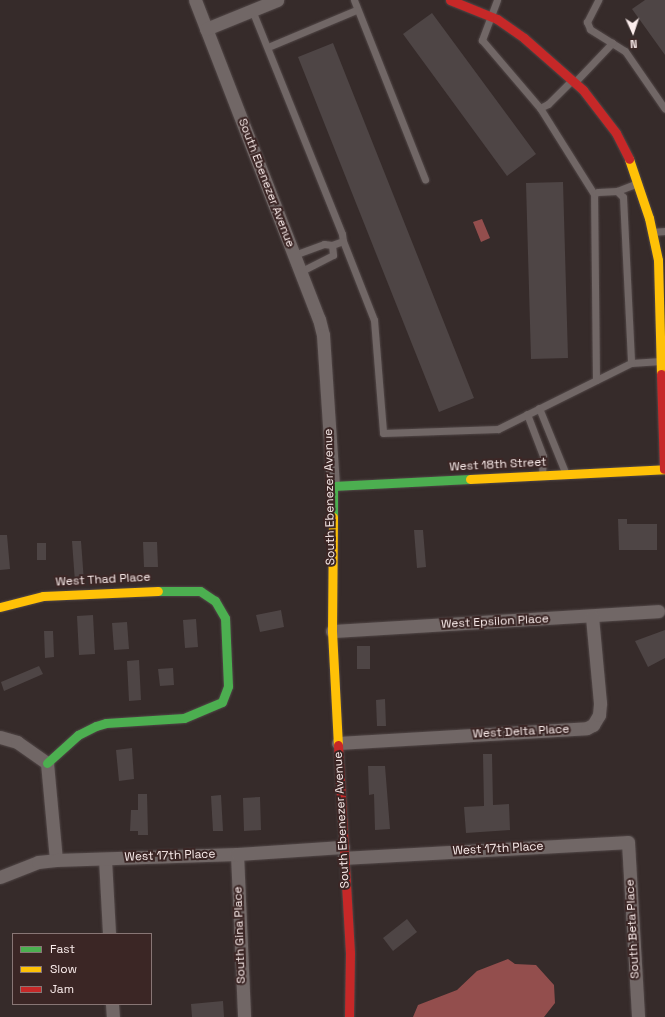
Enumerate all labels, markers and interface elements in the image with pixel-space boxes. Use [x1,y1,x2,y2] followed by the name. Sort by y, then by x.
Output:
[613,12,653,52] north arrow
[630,37,638,51] text: N
[235,116,297,250] street label: South Ebenezer Avenue
[322,428,338,566] street label: South Ebenezer Avenue
[449,455,547,475] street label: West 18th Street
[55,570,151,590] street label: West Thad Place
[441,612,549,632] street label: West Epsilon Place
[472,722,570,742] street label: West Delta Place
[331,751,353,889] street label: South Ebenezer Avenue
[452,839,544,859] street label: West 17th Place
[124,847,216,865] street label: West 17th Place
[623,879,643,979] street label: South Beta Place
[231,886,249,984] street label: South Gina Place
[12,933,152,1005] legend
[50,941,75,957] text: Fast
[50,961,77,977] text: Slow
[50,981,74,997] text: Jam

